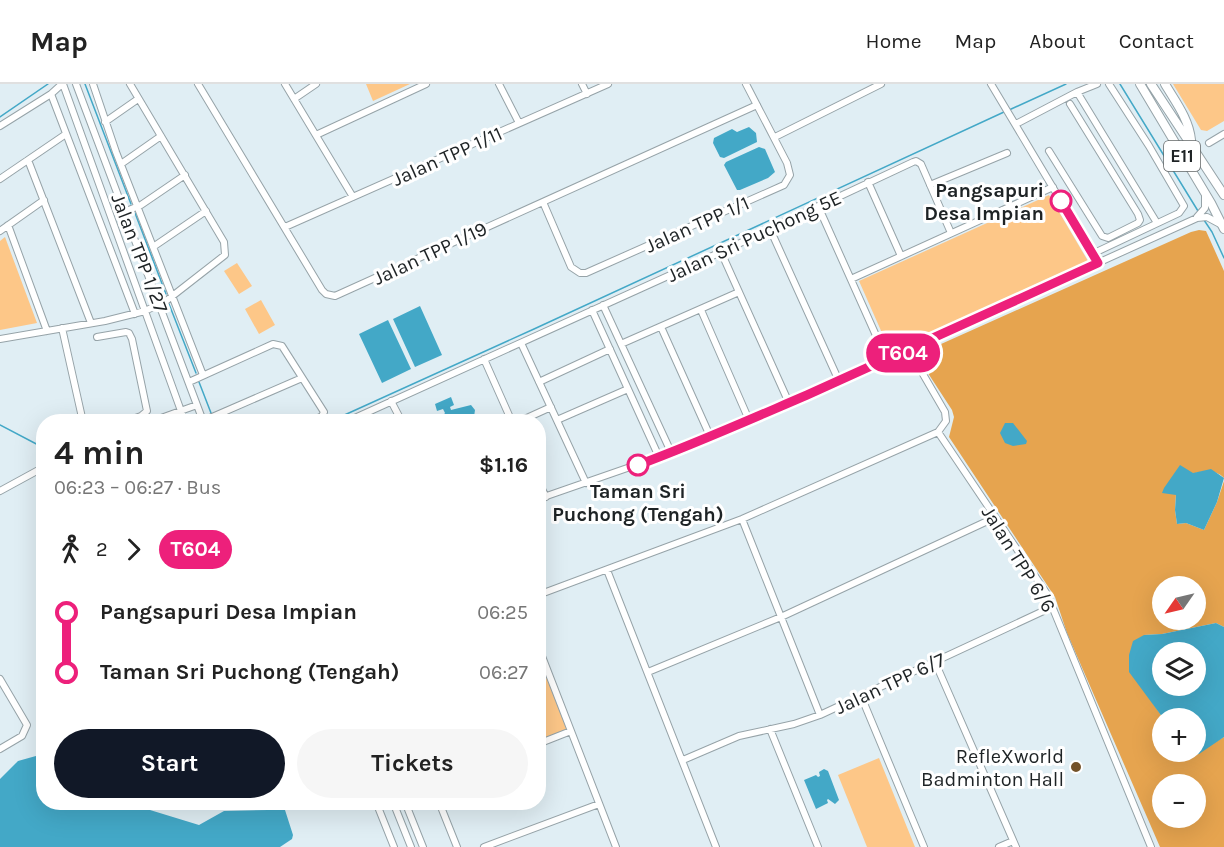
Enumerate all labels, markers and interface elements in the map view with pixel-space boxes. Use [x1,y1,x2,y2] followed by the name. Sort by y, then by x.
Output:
[30,25,88,58] text: Map
[866,29,922,53] text: Home
[955,29,996,53] text: Map
[1029,29,1086,53] text: About
[1119,29,1194,53] text: Contact
[389,122,506,191] street label: Jalan TPP 1/11
[1164,141,1200,171] road number: E11
[924,179,1044,225] place label: Pangsapuri Desa Impian
[663,186,845,287] street label: Jalan Sri Puchong 5E
[106,190,173,317] street label: Jalan TPP 1/27
[1050,190,1072,212] marker: Pangsapuri Desa Impian
[642,191,753,258] street label: Jalan TPP 1/1
[370,217,491,290] street label: Jalan TPP 1/19
[861,334,945,372] line badge: T604
[878,341,928,365] text: T604
[54,434,145,472] text: 4 min
[479,452,528,478] text: $1.16
[627,454,649,476] marker: Taman Sri Puchong (Tengah)
[54,476,221,499] text: 06:23 – 06:27 · Bus
[552,480,724,526] place label: Taman Sri Puchong (Tengah)
[977,502,1060,617] street label: Jalan TPP 6/6
[54,533,87,566] icon: walk
[117,533,150,566] icon: forward
[171,537,220,561] text: T604
[96,538,108,561] text: 2
[1152,576,1206,630] north arrow
[1152,576,1206,828] map controls
[100,599,357,625] text: Pangsapuri Desa Impian
[477,601,528,624] text: 06:25
[1152,642,1206,696] button: layers
[831,648,949,719] street label: Jalan TPP 6/7
[100,659,400,685] text: Taman Sri Puchong (Tengah)
[479,661,528,684] text: 06:27
[1152,708,1206,762] button: +
[54,729,285,798] button: Start
[297,729,528,798] button: Tickets
[921,745,1064,791] place label: RefleXworld Badminton Hall
[1069,760,1083,774] marker: RefleXworld Badminton Hall
[1152,774,1206,828] button: −

